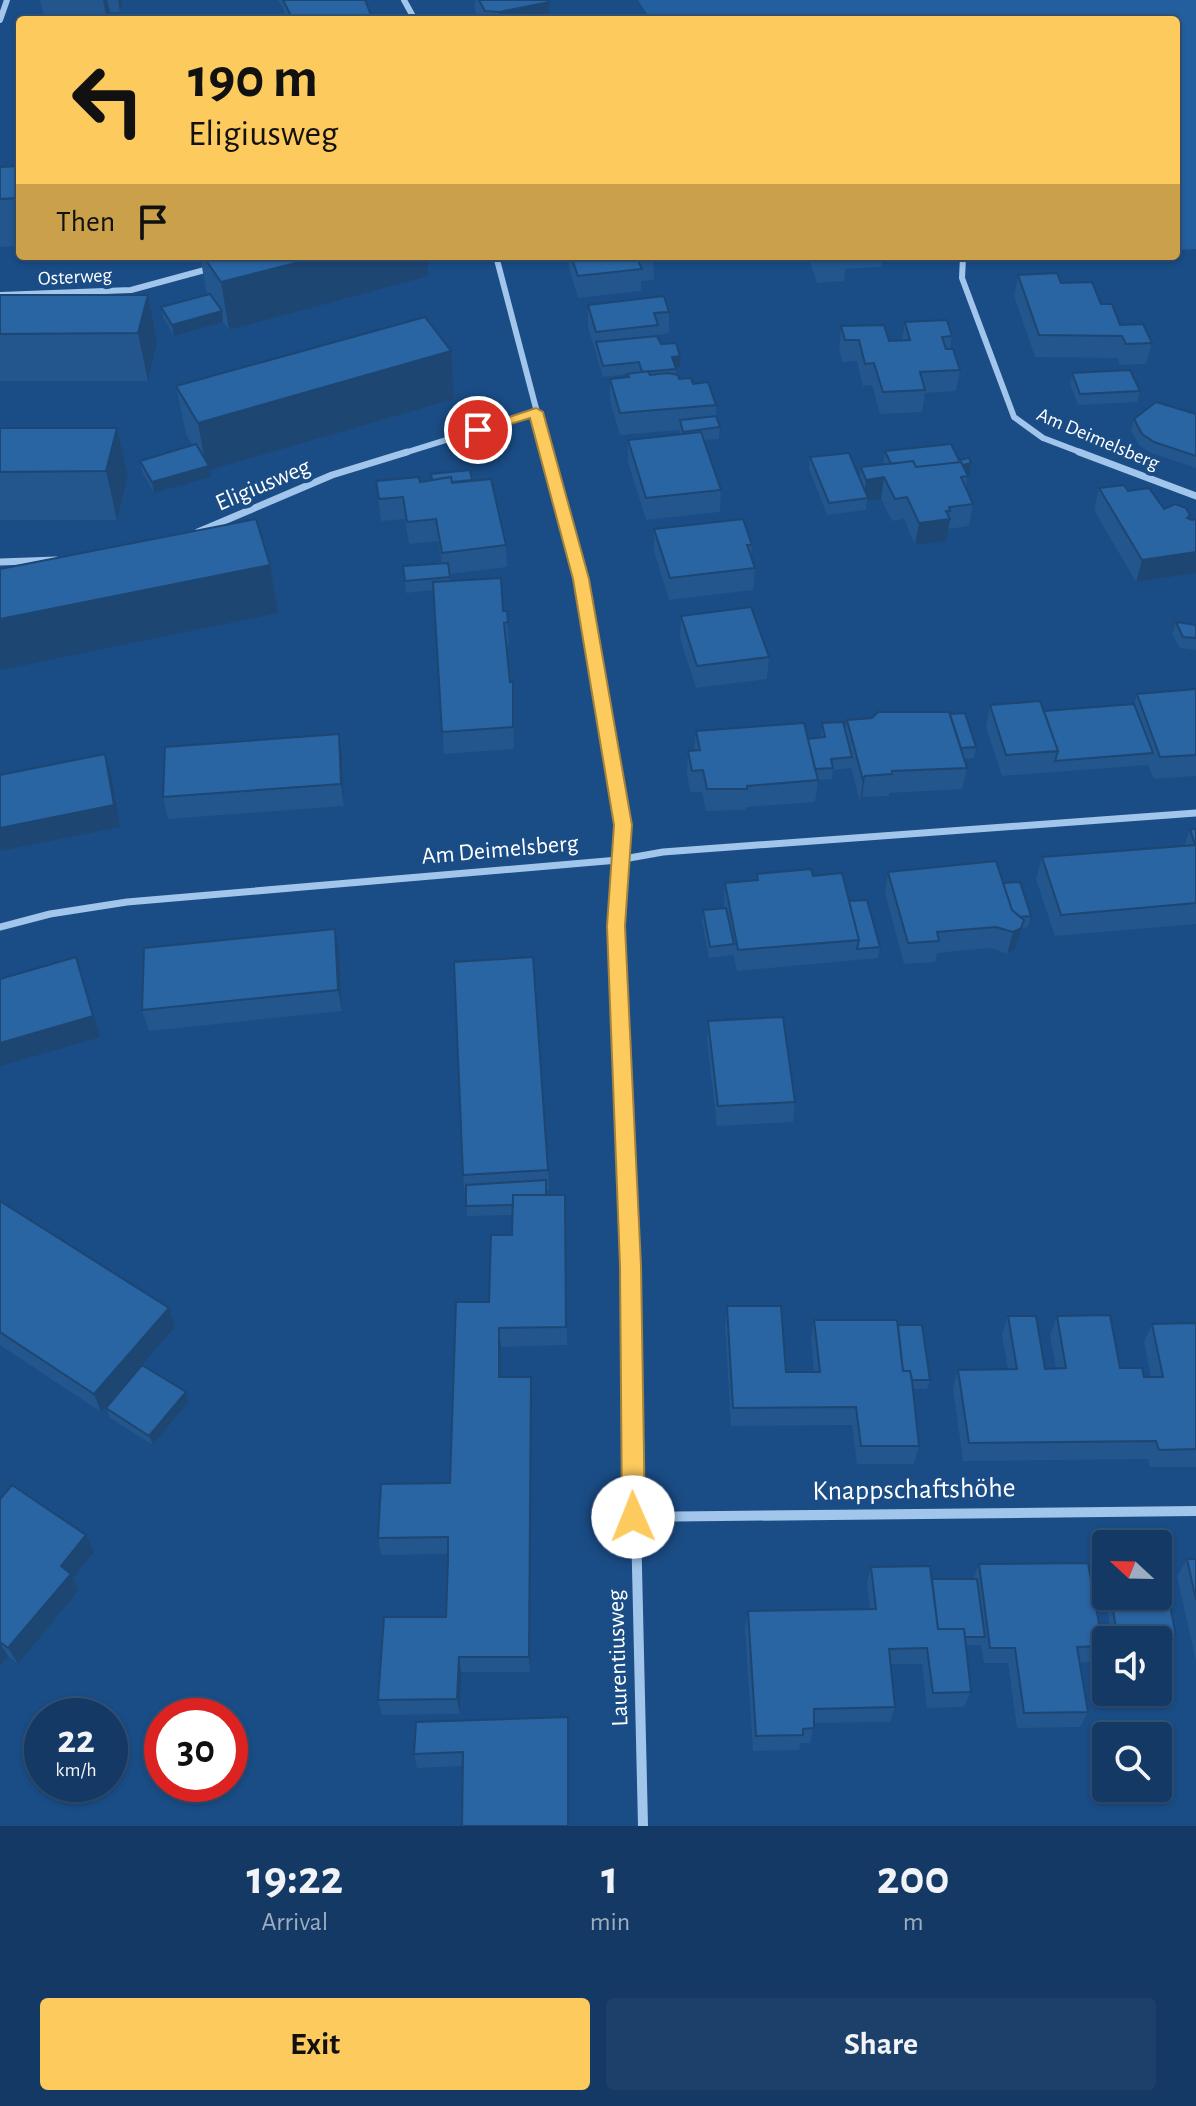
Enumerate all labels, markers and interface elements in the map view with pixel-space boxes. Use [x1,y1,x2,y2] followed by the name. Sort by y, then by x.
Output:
[56,48,160,152] icon: left
[188,51,318,107] text: 190 m
[188,116,338,152] text: Eligiusweg
[131,200,175,244] icon: arrive
[56,207,115,237] text: Then
[37,265,113,289] street label: Osterweg
[444,396,512,464] pin
[1034,404,1162,474] street label: Am Deimelsberg
[456,408,500,452] icon: arrive
[212,454,314,516] street label: Eligiusweg
[421,831,580,869] street label: Am Deimelsberg
[812,1474,1016,1506] street label: Knappschaftshöhe
[591,1475,675,1559] position arrow
[1092,1530,1172,1610] north arrow
[1092,1530,1172,1802] map controls
[604,1589,632,1727] street label: Laurentiusweg
[1092,1626,1172,1706] button: sound
[144,1698,248,1802] speed limit sign: 30
[57,1720,95,1760] text: 22
[1092,1722,1172,1802] button: search
[55,1760,97,1780] text: km/h
[247,1855,343,1903] text: 19:22
[601,1855,619,1903] text: 1
[877,1855,949,1903] text: 200
[261,1909,328,1935] text: Arrival
[590,1909,630,1935] text: min
[903,1909,924,1935] text: m
[40,1998,590,2090] button: Exit
[606,1998,1156,2090] button: Share

